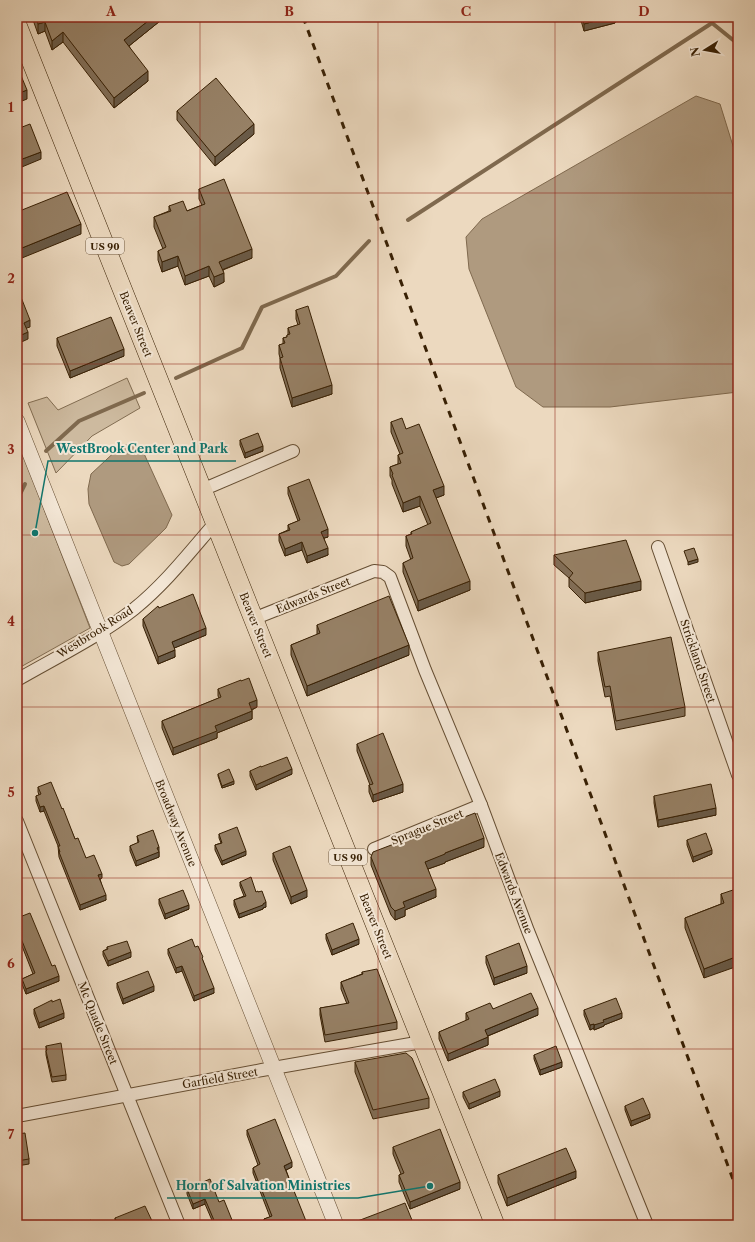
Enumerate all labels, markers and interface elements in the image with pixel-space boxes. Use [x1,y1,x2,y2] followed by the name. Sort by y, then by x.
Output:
[105,3,117,19] text: A
[284,3,294,19] text: B
[461,3,471,19] text: C
[638,3,650,19] text: D
[685,30,725,70] north arrow
[687,45,703,58] text: N
[8,99,14,115] text: 1
[86,238,124,254] road number: US 90
[7,270,15,286] text: 2
[116,289,156,359] street label: Beaver Street
[48,437,236,461] callout: WestBrook Center and Park
[7,441,15,457] text: 3
[55,441,229,456] text: WestBrook Center and Park
[274,574,352,616] street label: Edwards Street
[236,590,276,660] street label: Beaver Street
[54,603,136,661] street label: Westbrook Road
[7,613,15,629] text: 4
[677,617,719,705] street label: Strickland Street
[152,777,200,869] street label: Broadway Avenue
[7,784,15,800] text: 5
[389,806,465,848] street label: Sprague Street
[329,849,367,865] road number: US 90
[492,850,536,936] street label: Edwards Avenue
[356,891,396,961] street label: Beaver Street
[7,955,15,971] text: 6
[75,979,121,1067] street label: Mc Quade Street
[181,1064,259,1092] street label: Garfield Street
[8,1126,15,1142] text: 7
[167,1174,358,1198] callout: Horn of Salvation Ministries
[176,1178,351,1193] text: Horn of Salvation Ministries

